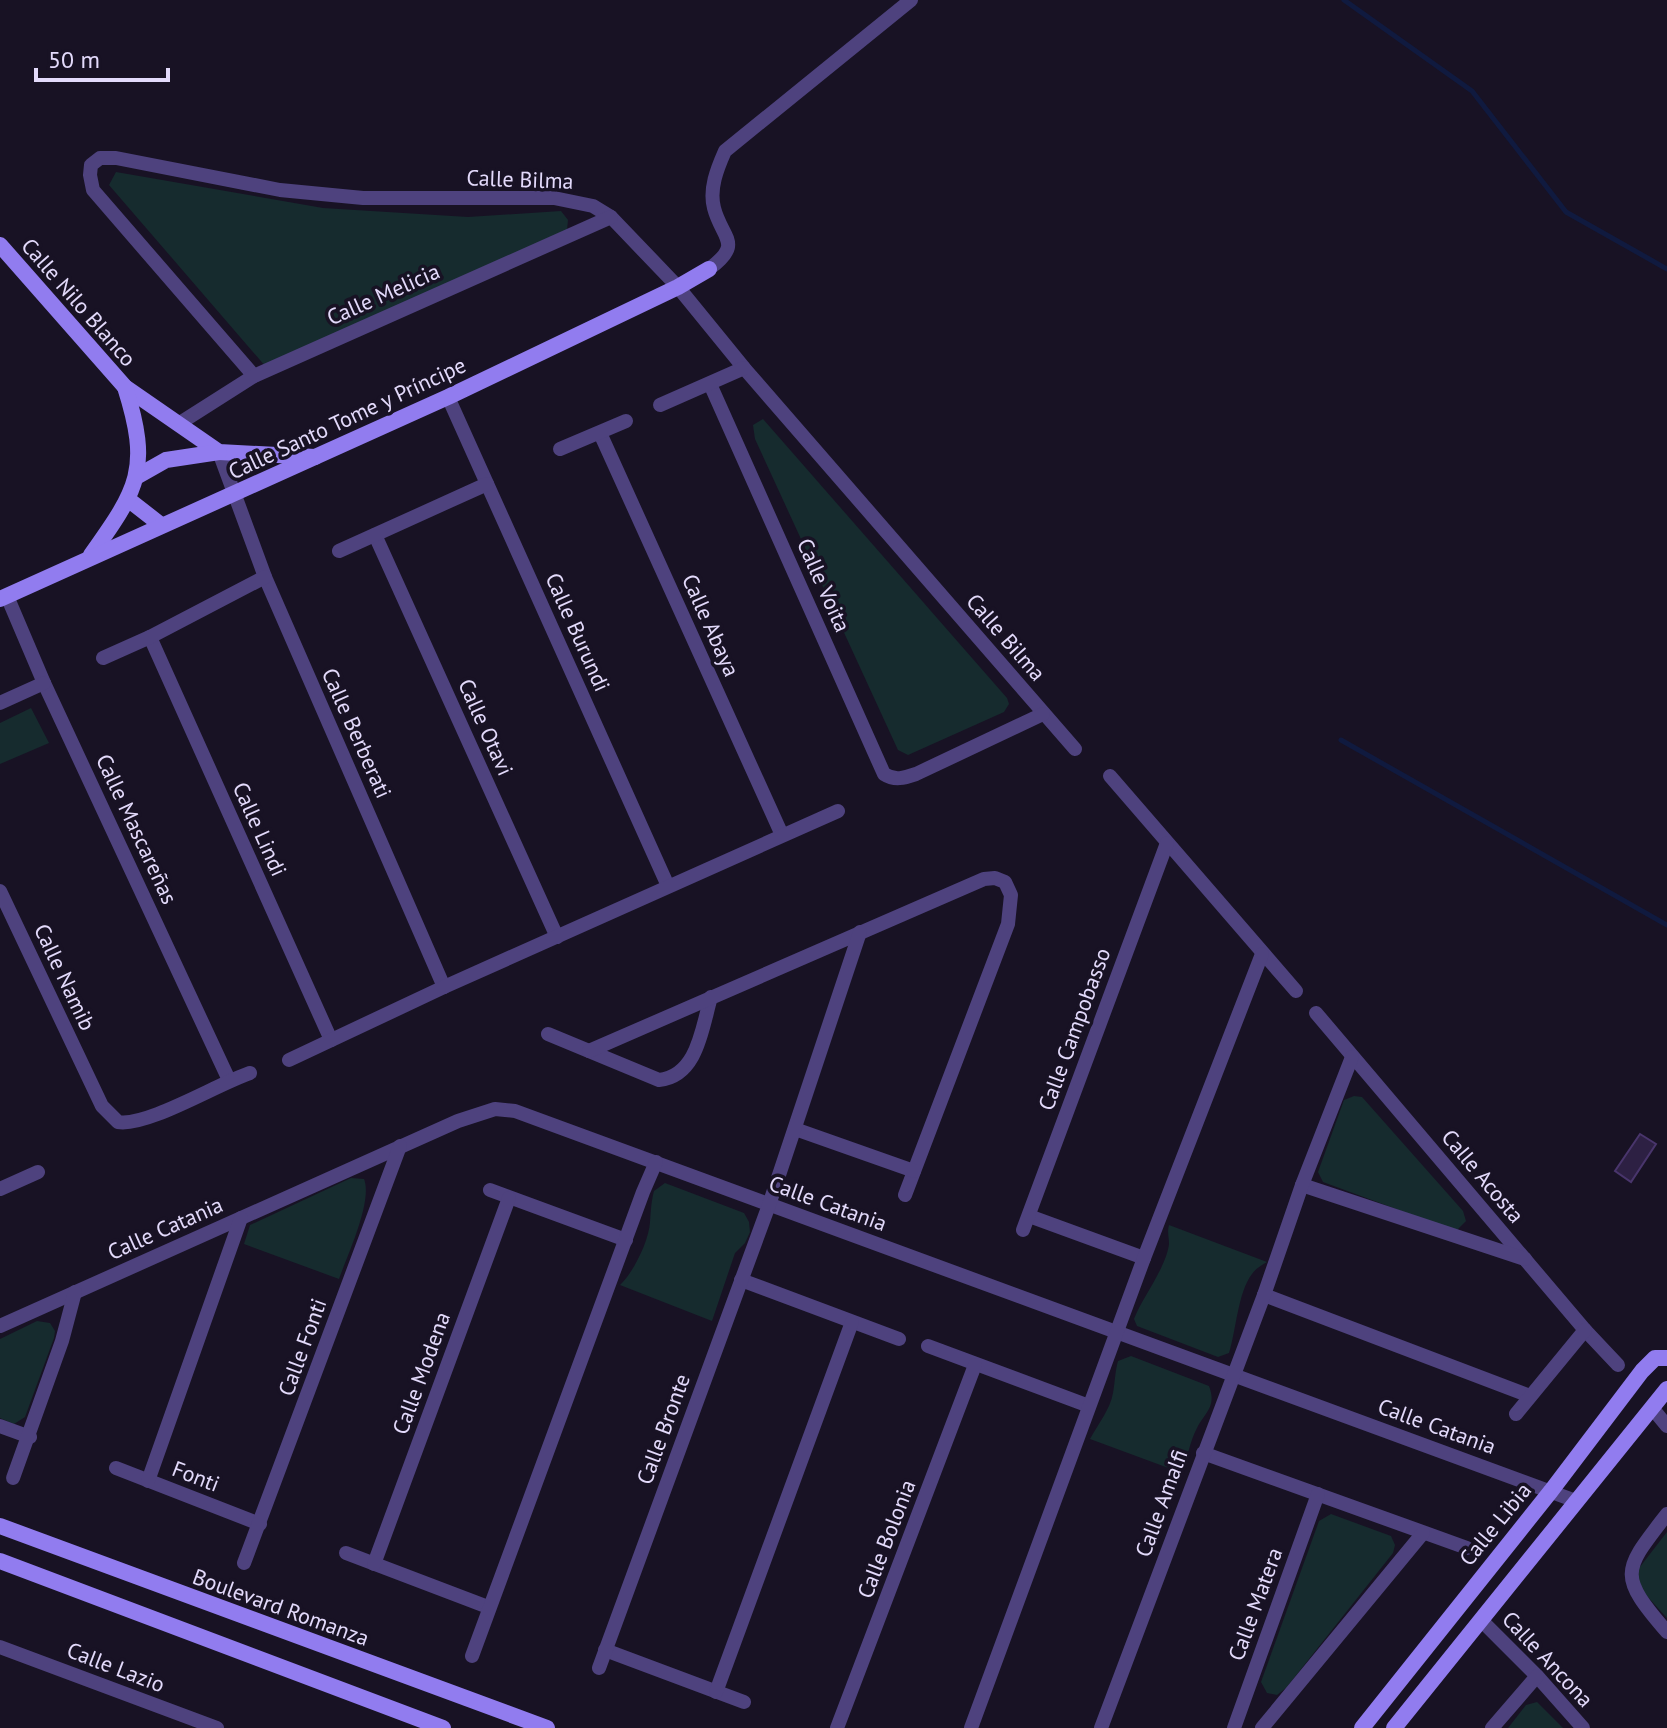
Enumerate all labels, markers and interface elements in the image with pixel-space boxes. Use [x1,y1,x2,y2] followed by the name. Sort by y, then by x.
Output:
[36,32,168,82] scale bar
[48,44,100,75] text: 50 m
[466,163,574,195] street label: Calle Bilma
[16,232,142,372] street label: Calle Nilo Blanco
[322,257,444,331] street label: Calle Melicia
[224,351,470,485] street label: Calle Santo Tome y Príncipe
[791,534,857,636] street label: Calle Voita
[539,568,617,696] street label: Calle Burundi
[676,569,746,681] street label: Calle Abaya
[960,587,1052,687] street label: Calle Bilma
[316,664,398,802] street label: Calle Berberati
[452,674,520,780] street label: Calle Otavi
[90,750,184,908] street label: Calle Mascareñas
[227,778,293,880] street label: Calle Lindi
[28,919,102,1035] street label: Calle Namib
[1032,944,1116,1114] street label: Calle Campobasso
[1436,1123,1530,1229] street label: Calle Acosta
[765,1169,891,1237] street label: Calle Catania
[103,1190,227,1266] street label: Calle Catania
[271,1294,333,1400] street label: Calle Fonti
[386,1308,456,1438] street label: Calle Modena
[630,1370,696,1488] street label: Calle Bronte
[1374,1392,1500,1460] street label: Calle Catania
[1129,1445,1193,1561] street label: Calle Amalfi
[168,1454,224,1498] street label: Fonti
[851,1476,921,1602] street label: Calle Bolonia
[1453,1477,1537,1571] street label: Calle Libia
[1222,1544,1288,1664] street label: Calle Matera
[189,1562,373,1652] street label: Boulevard Romanza
[1496,1605,1600,1713] street label: Calle Ancona
[63,1636,169,1698] street label: Calle Lazio

